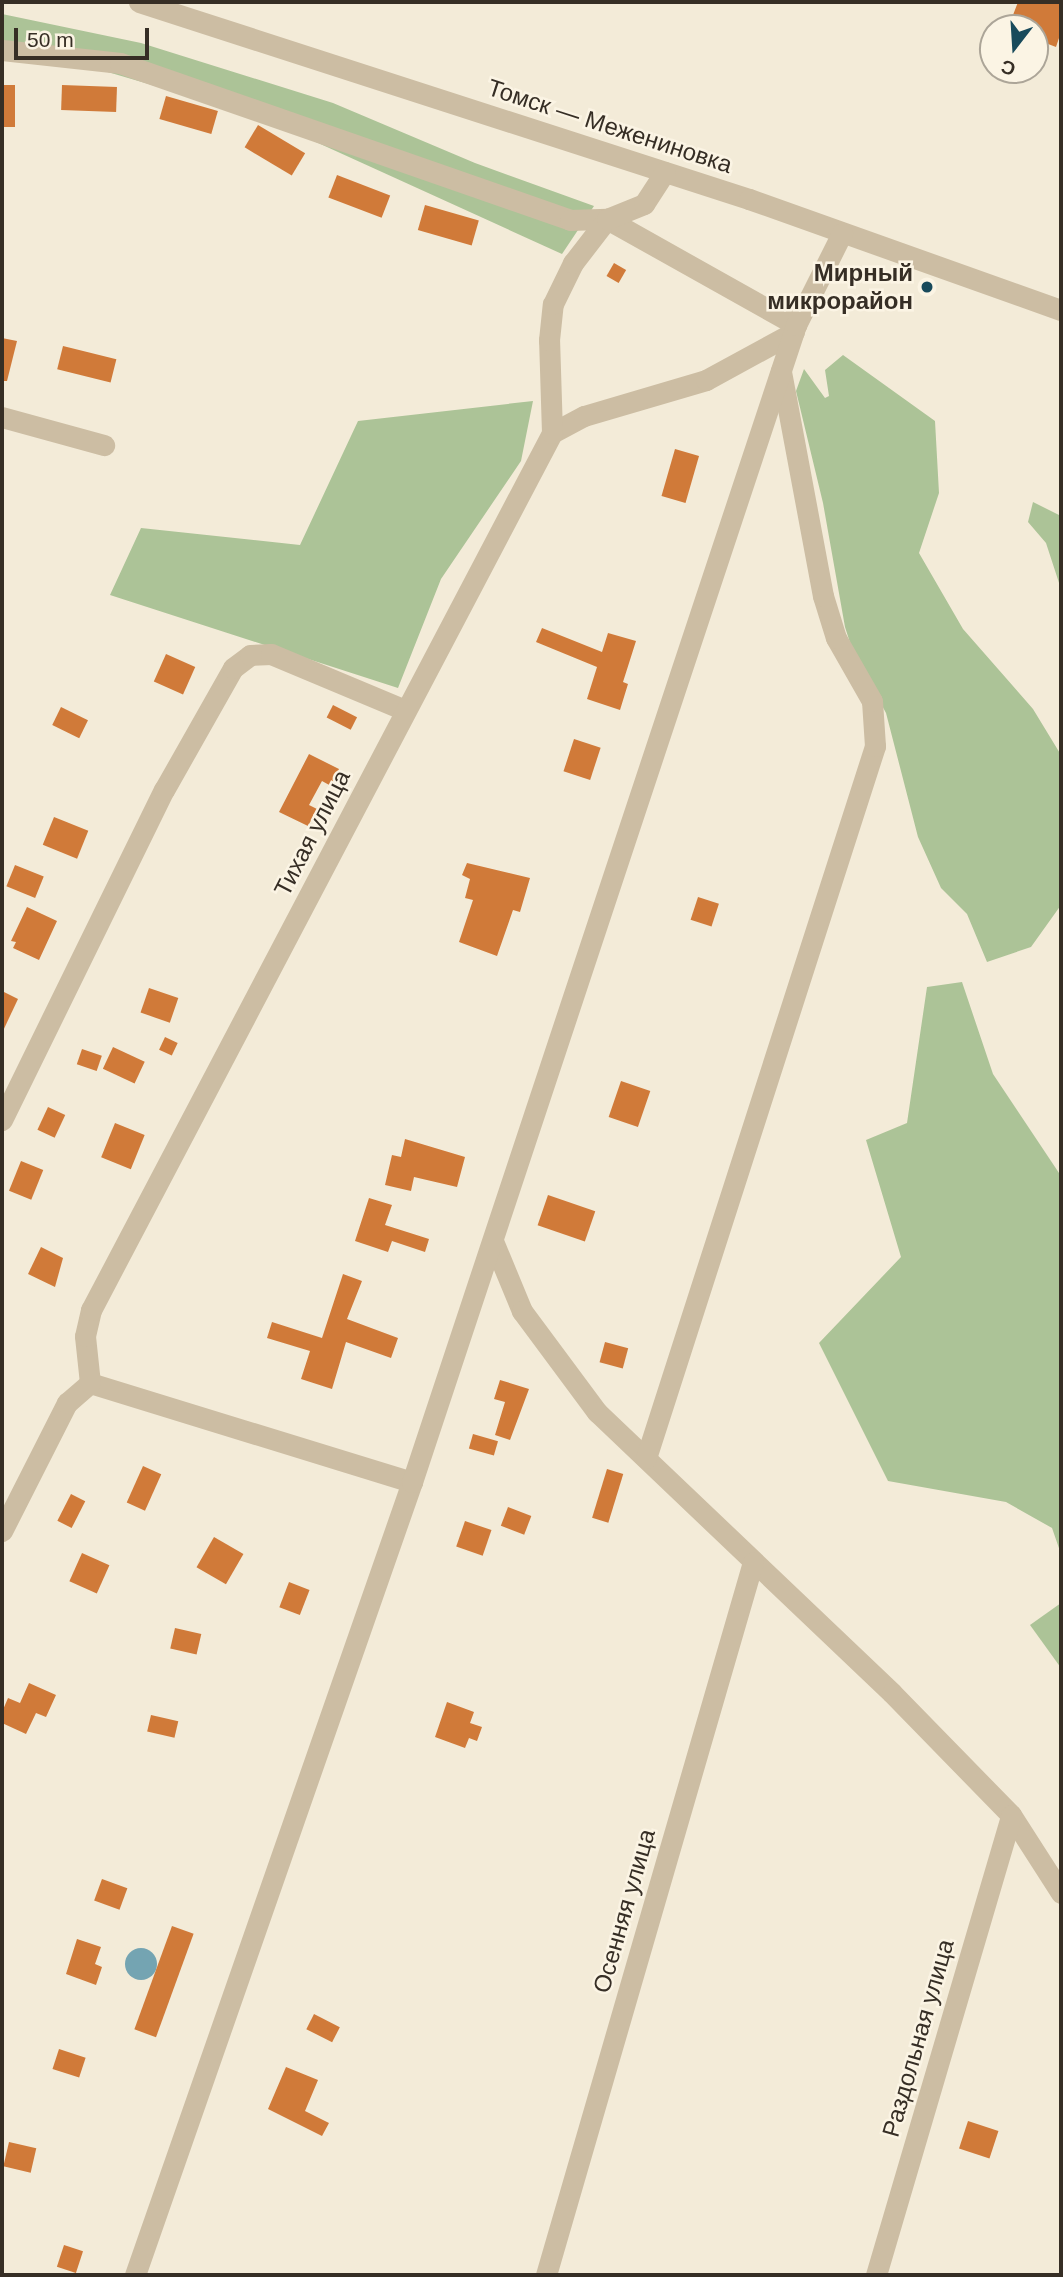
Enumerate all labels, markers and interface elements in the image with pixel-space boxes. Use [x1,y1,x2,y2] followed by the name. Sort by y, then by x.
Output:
[18,14,152,58] scale bar
[979,14,1049,84] north arrow
[27,28,74,51] text: 50 m
[999,56,1018,80] text: С
[484,73,736,179] street label: Томск — Межениновка
[767,259,913,315] place label: Мирный микрорайон
[919,279,935,295] marker: Мирный микрорайон
[268,765,356,901] street label: Тихая улица
[587,1826,661,1996] street label: Осенняя улица
[876,1936,960,2140] street label: Раздольная улица

